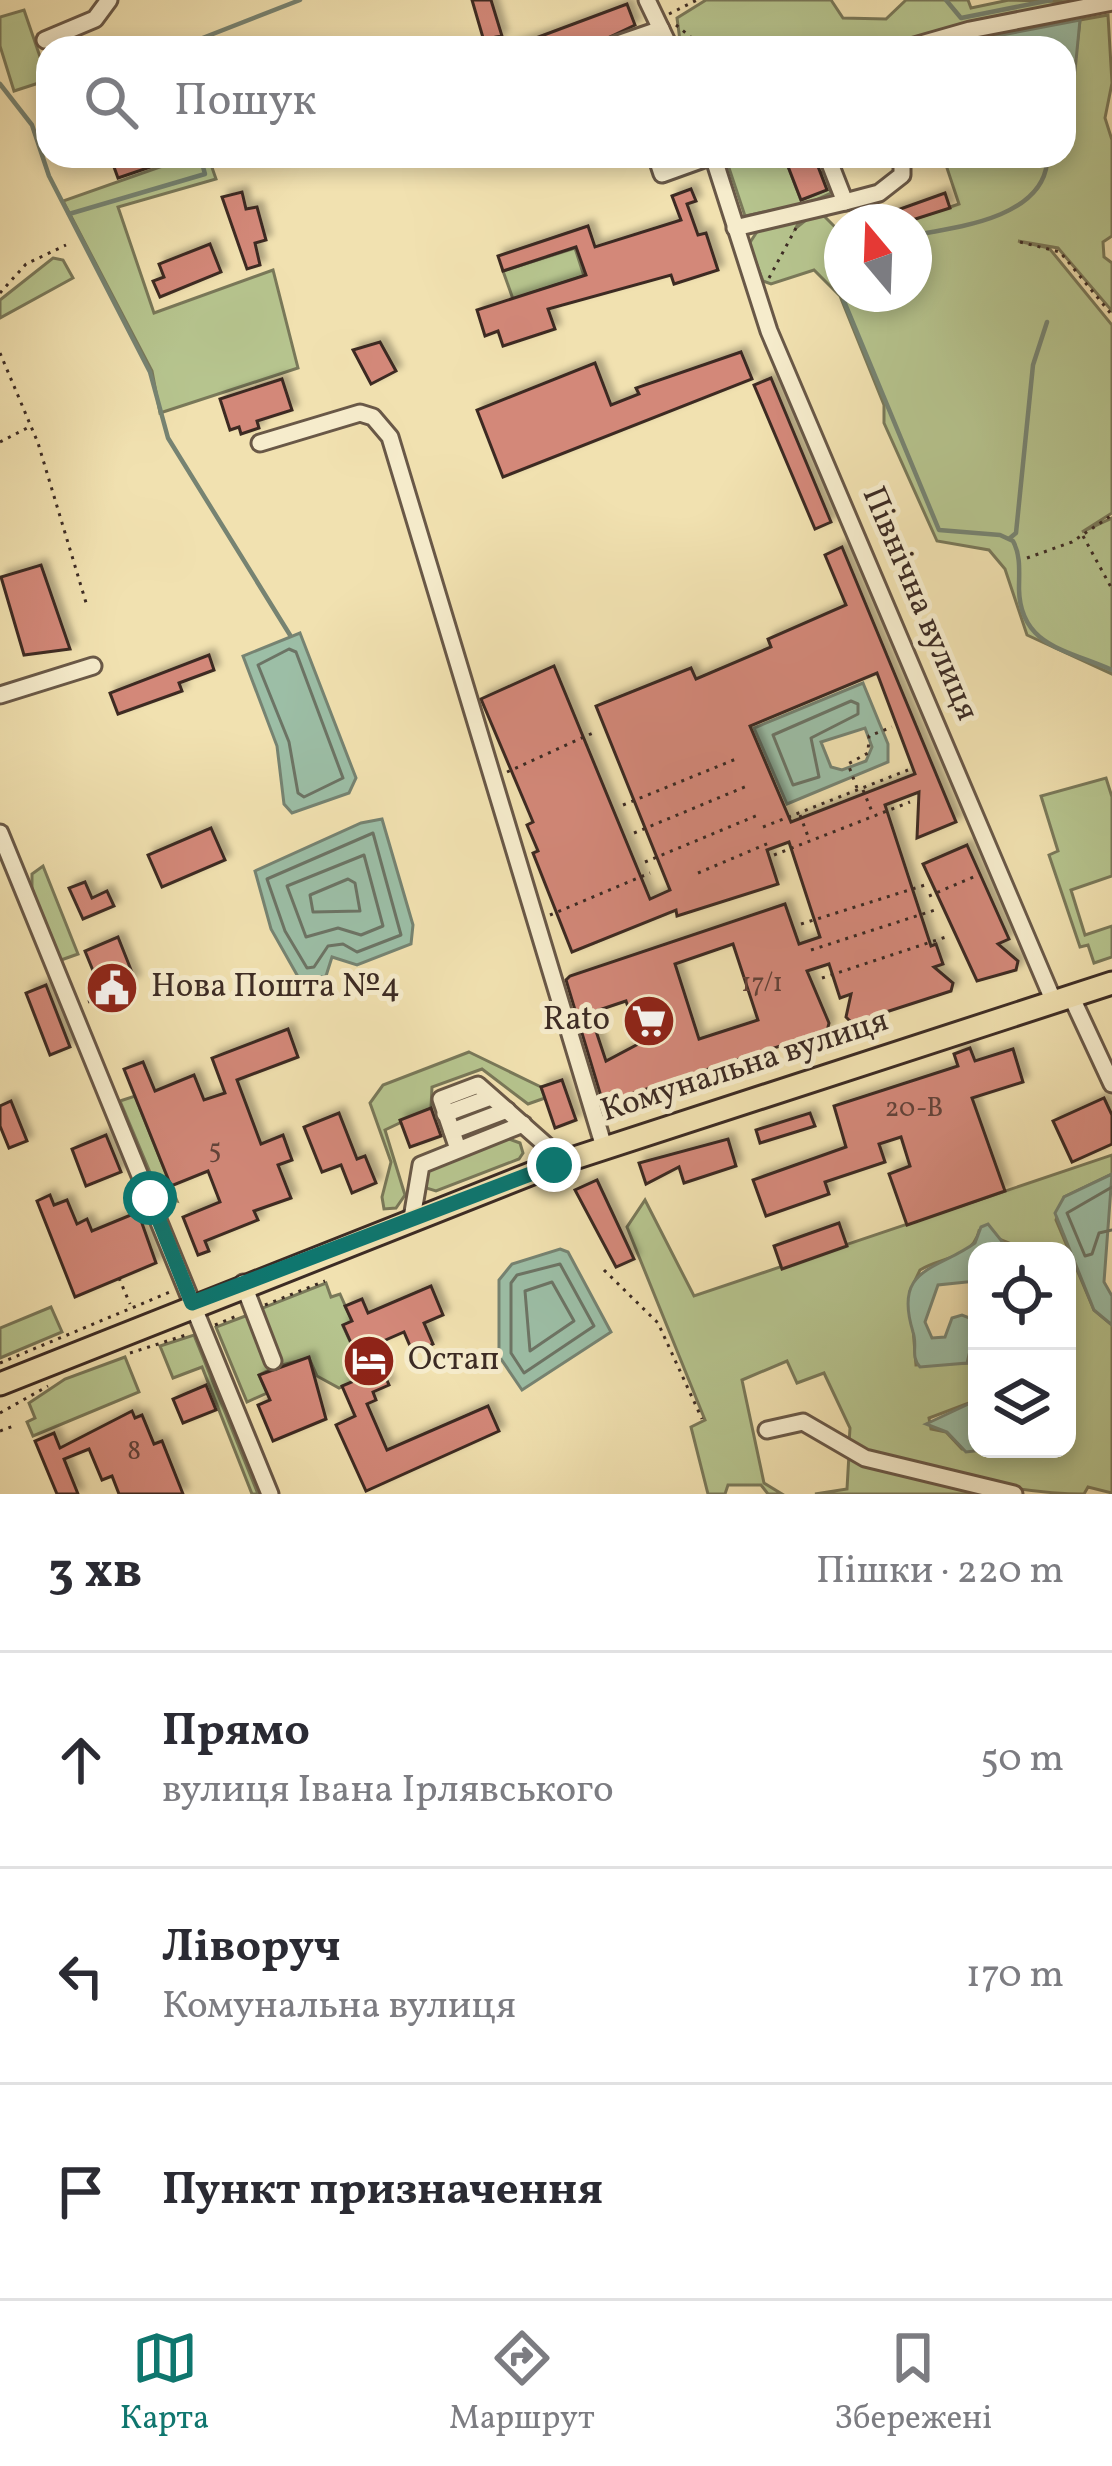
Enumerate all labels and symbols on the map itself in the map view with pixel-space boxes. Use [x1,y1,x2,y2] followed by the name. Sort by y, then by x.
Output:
[824,204,932,312] north arrow
[849,480,989,728] street label: Північна вулиця
[84,960,140,1016] public building icon: Нова Пошта №4
[151,965,400,1011] place label: Нова Пошта №4
[741,965,783,1003] house number: 17/1
[621,993,677,1049] supermarket icon: Rato
[543,998,610,1044] place label: Rato
[595,999,895,1135] street label: Комунальна вулиця
[885,1090,943,1128] house number: 20-В
[209,1132,222,1170] house number: 5
[527,1138,581,1192] route end
[123,1171,177,1225] route start
[341,1333,397,1389] hotel icon: Остап
[408,1338,499,1384] place label: Остап
[127,1433,141,1471] house number: 8

